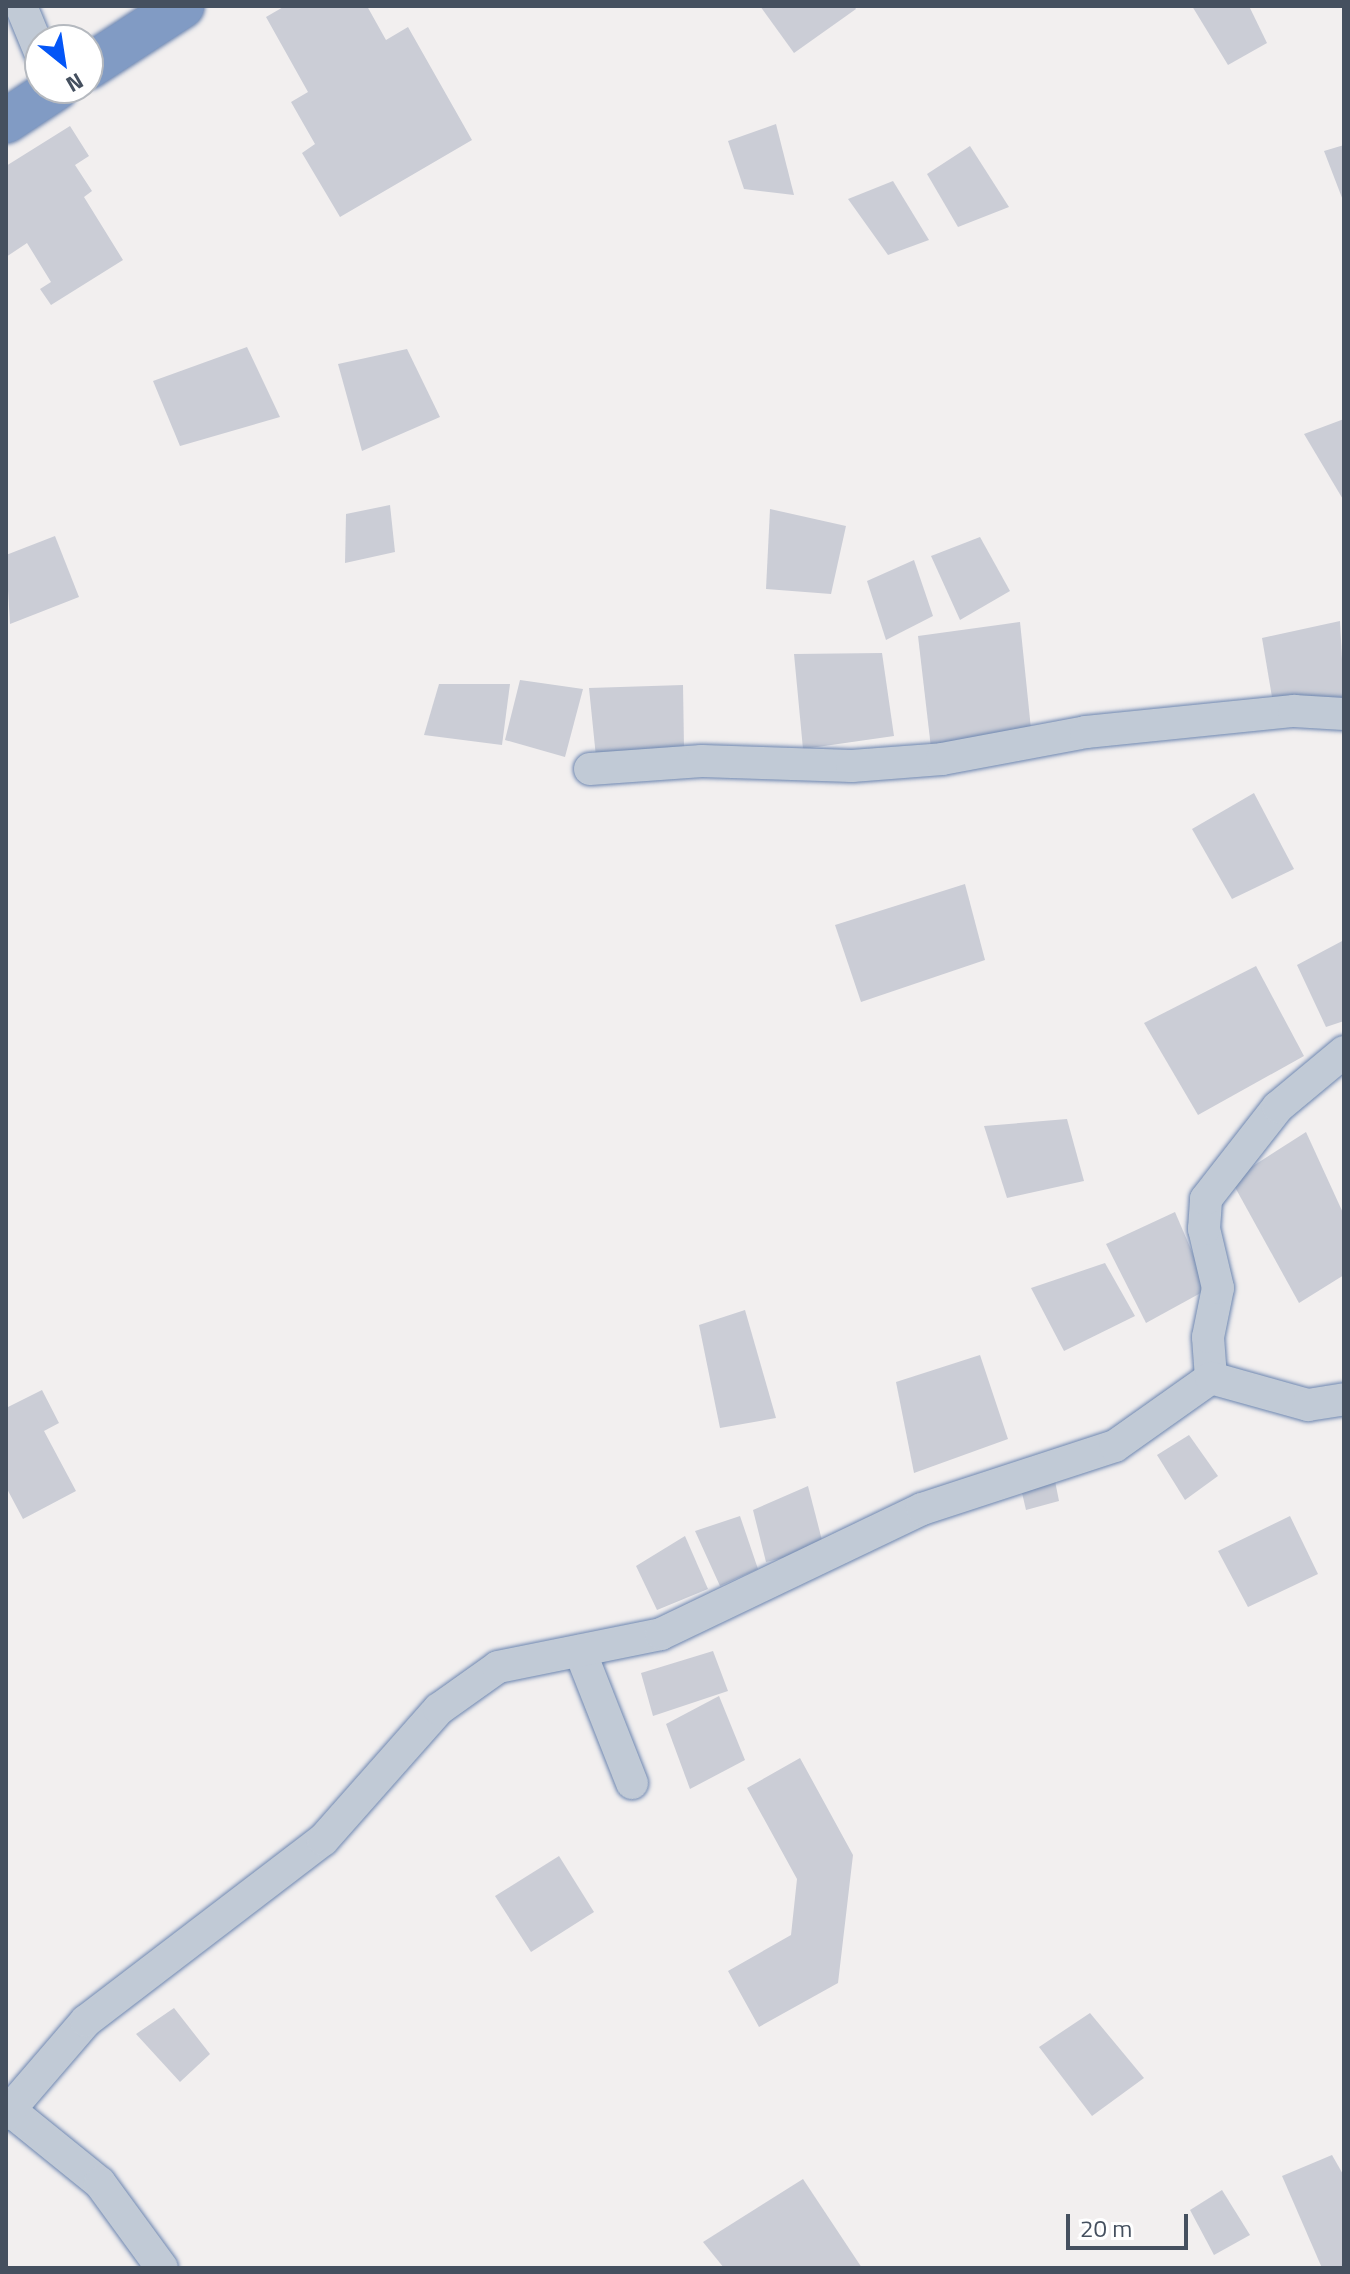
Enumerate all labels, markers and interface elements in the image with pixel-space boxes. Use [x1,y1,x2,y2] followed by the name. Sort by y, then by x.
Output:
[24,24,104,104] north arrow
[60,65,90,102] text: N
[1070,2198,1192,2248] scale bar
[1080,2210,1132,2246] text: 20 m

